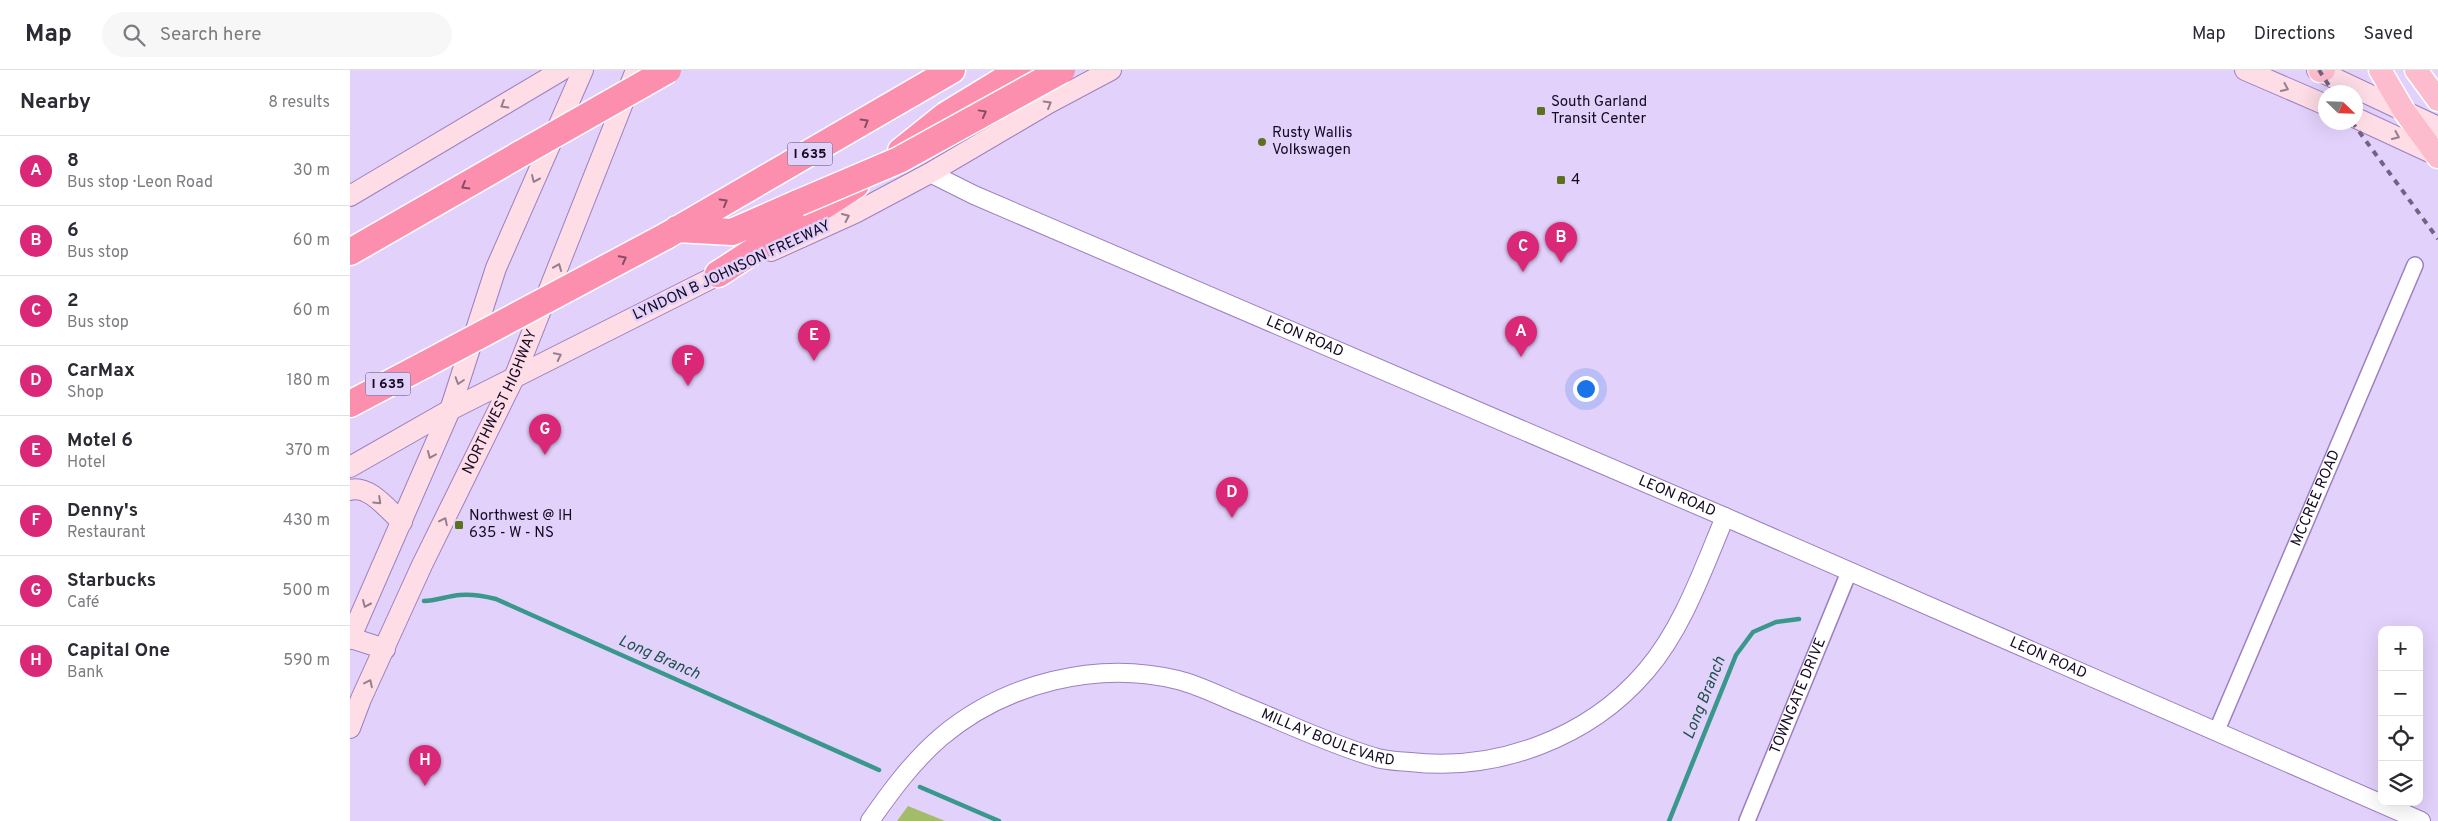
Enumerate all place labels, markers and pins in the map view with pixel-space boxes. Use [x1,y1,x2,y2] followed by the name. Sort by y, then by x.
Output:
[1551,93,1647,129] place label: South Garland Transit Center
[1535,105,1547,117] marker: South Garland Transit Center
[1272,124,1352,160] place label: Rusty Wallis Volkswagen
[1256,136,1268,148] marker: Rusty Wallis Volkswagen
[1571,171,1580,190] place label: 4
[1555,174,1567,186] marker: 4
[1545,222,1577,263] pin: B
[1507,231,1539,272] pin: C
[1505,316,1537,357] pin: A
[798,320,830,361] pin: E
[672,345,704,386] pin: F
[529,414,561,455] pin: G
[1216,477,1248,518] pin: D
[469,507,573,543] place label: Northwest @ IH 635 - W - NS
[453,519,465,531] marker: Northwest @ IH 635 - W - NS
[409,745,441,786] pin: H

